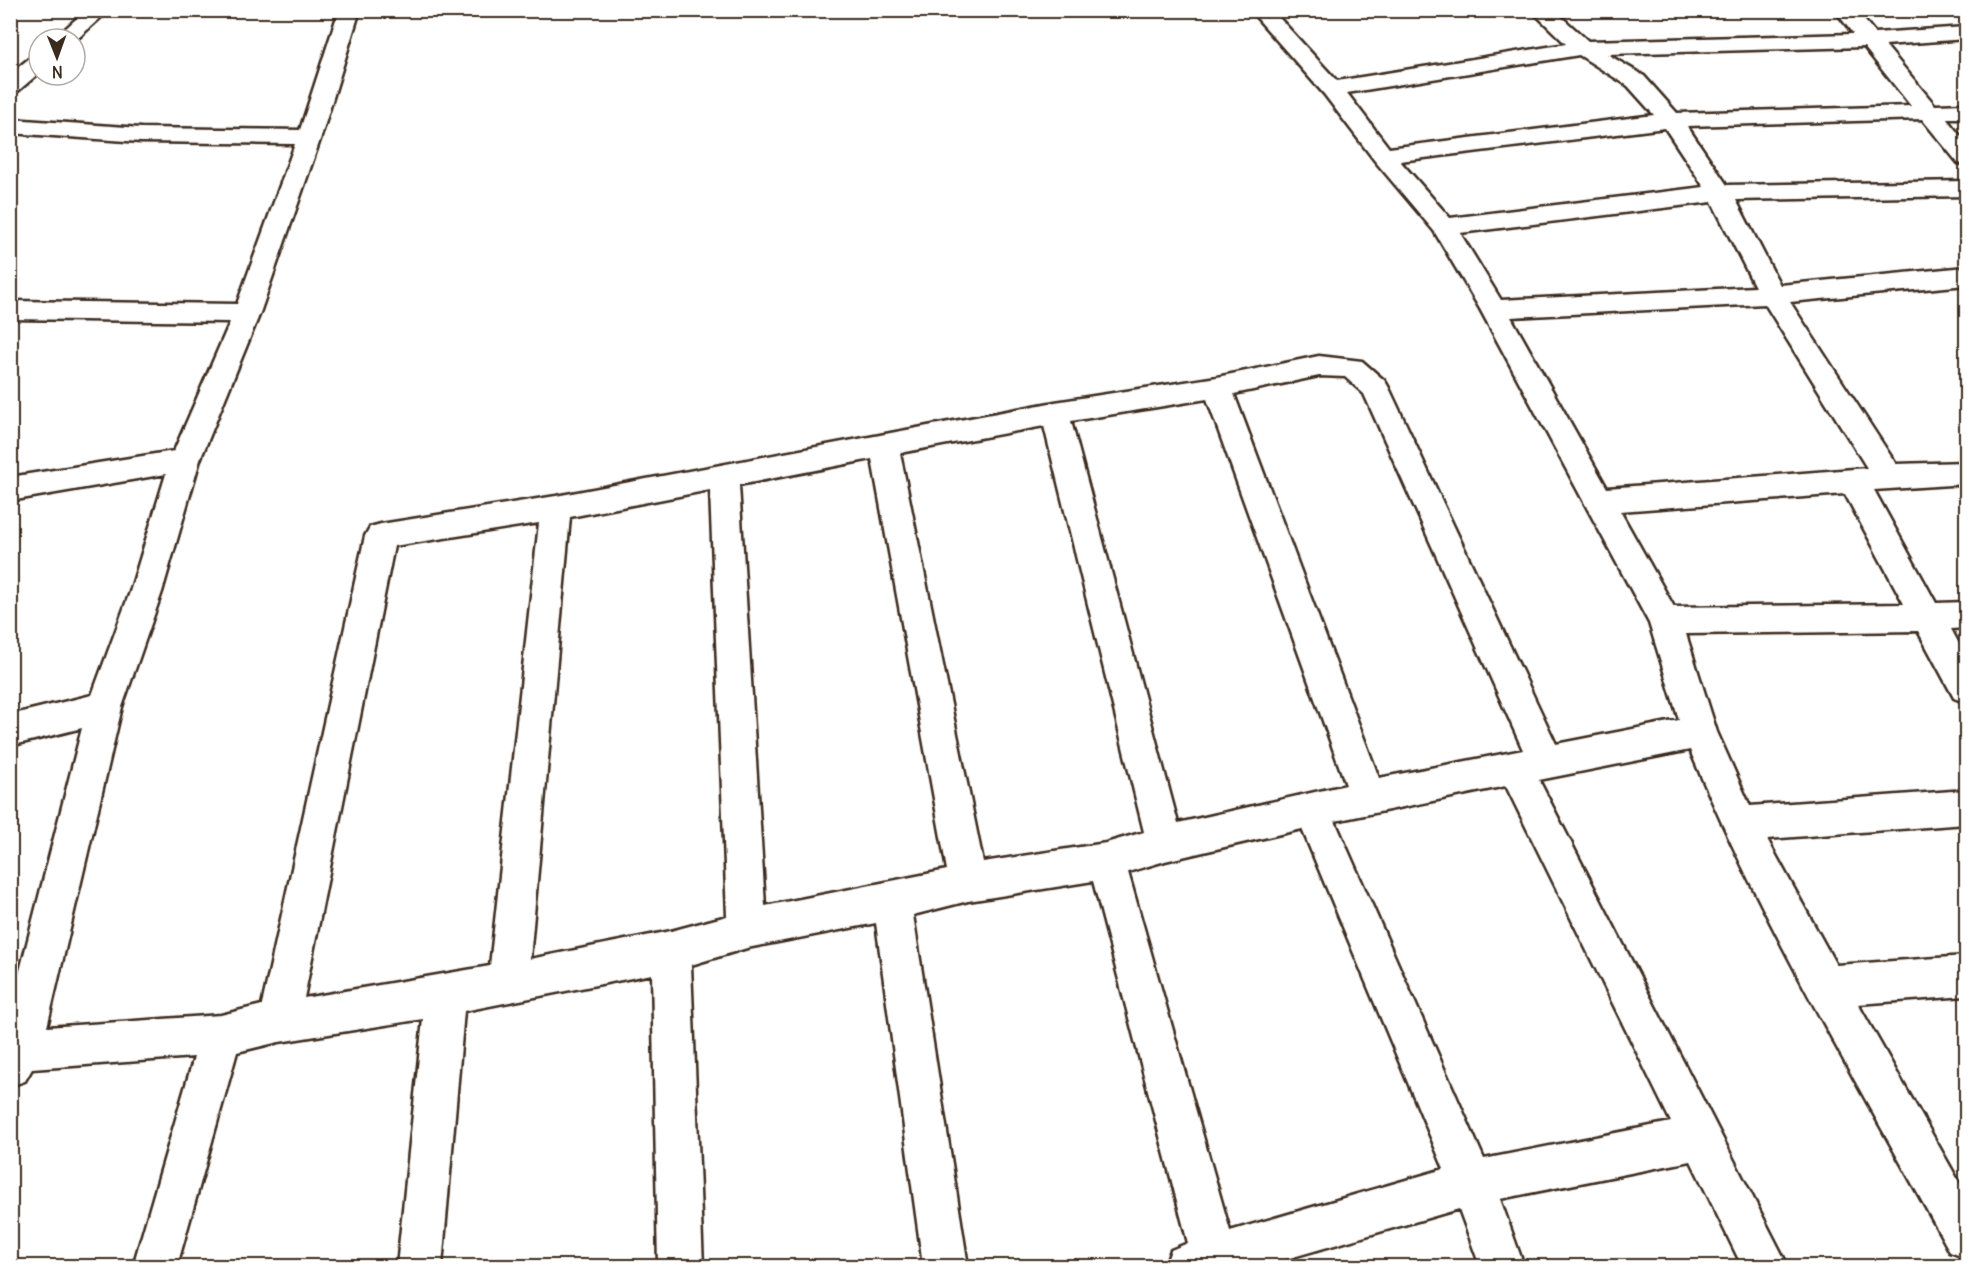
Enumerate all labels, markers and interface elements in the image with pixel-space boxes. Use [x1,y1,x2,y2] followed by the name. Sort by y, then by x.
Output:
[27,27,87,87] north arrow
[52,62,63,82] text: N

